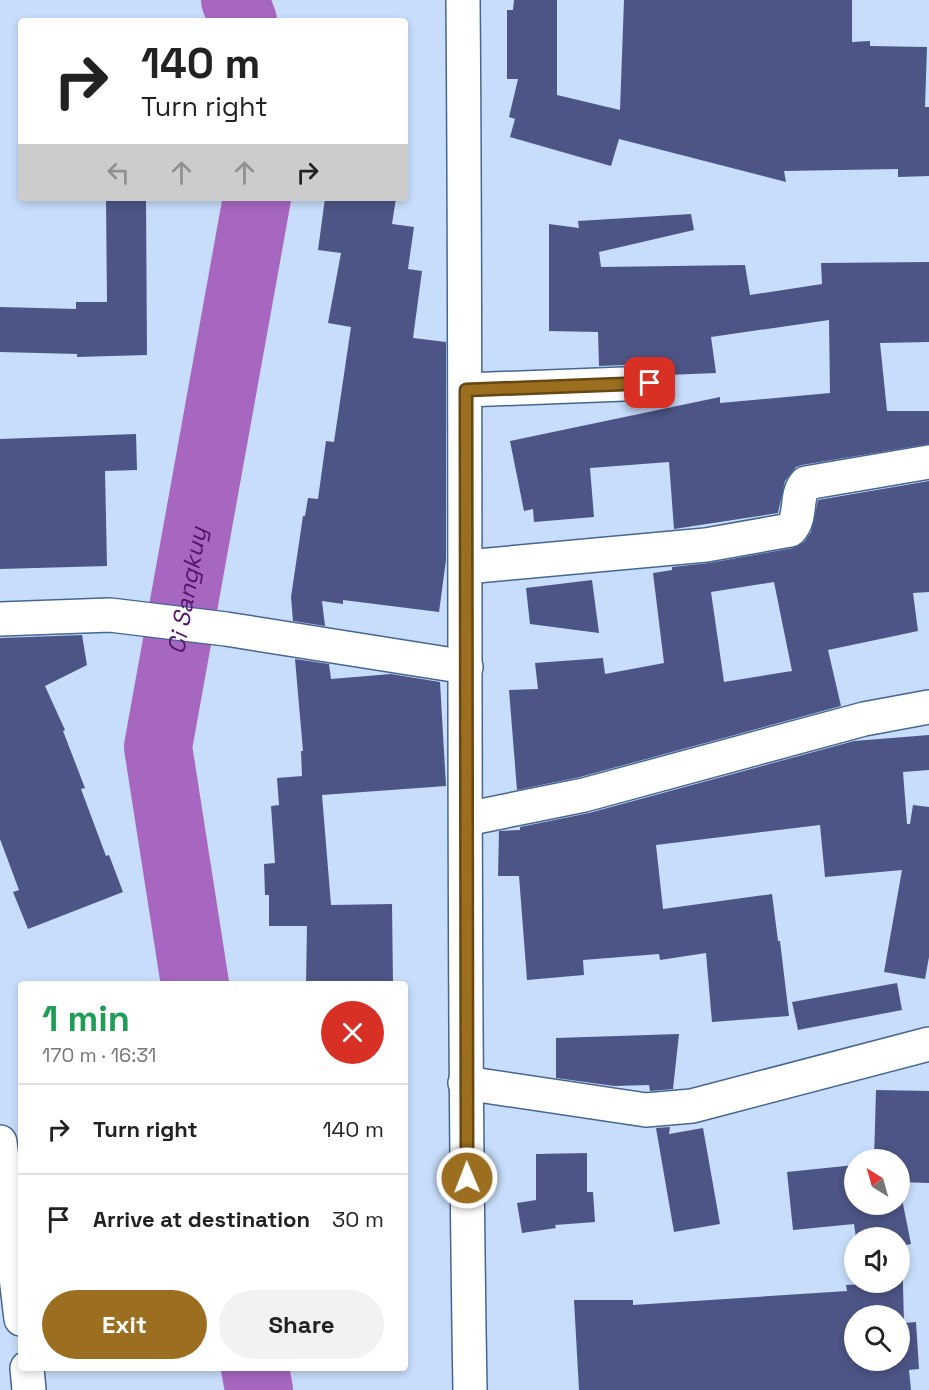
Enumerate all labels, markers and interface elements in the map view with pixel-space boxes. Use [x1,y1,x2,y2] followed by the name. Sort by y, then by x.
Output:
[141,37,260,90] text: 140 m
[42,42,120,120] icon: right
[141,89,268,124] text: Turn right
[102,156,135,189] icon: left
[165,156,198,189] icon: ahead
[228,156,261,189] icon: ahead
[291,156,324,189] icon: right
[624,357,675,408] pin
[633,366,666,399] icon: arrive
[160,523,213,656] water label: Ci Sangkuy
[42,996,130,1042] text: 1 min
[321,1001,384,1064] button: close
[42,1042,156,1068] text: 170 m · 16:31
[42,1113,75,1146] icon: right
[93,1115,198,1143] text: Turn right
[322,1115,384,1143] text: 140 m
[435,1146,499,1210] position arrow
[844,1149,910,1215] north arrow
[844,1149,910,1371] map controls
[42,1203,75,1236] icon: arrive
[93,1205,310,1233] text: Arrive at destination
[332,1205,384,1233] text: 30 m
[844,1227,910,1293] button: sound
[42,1290,207,1359] button: Exit
[219,1290,384,1359] button: Share
[844,1305,910,1371] button: search

